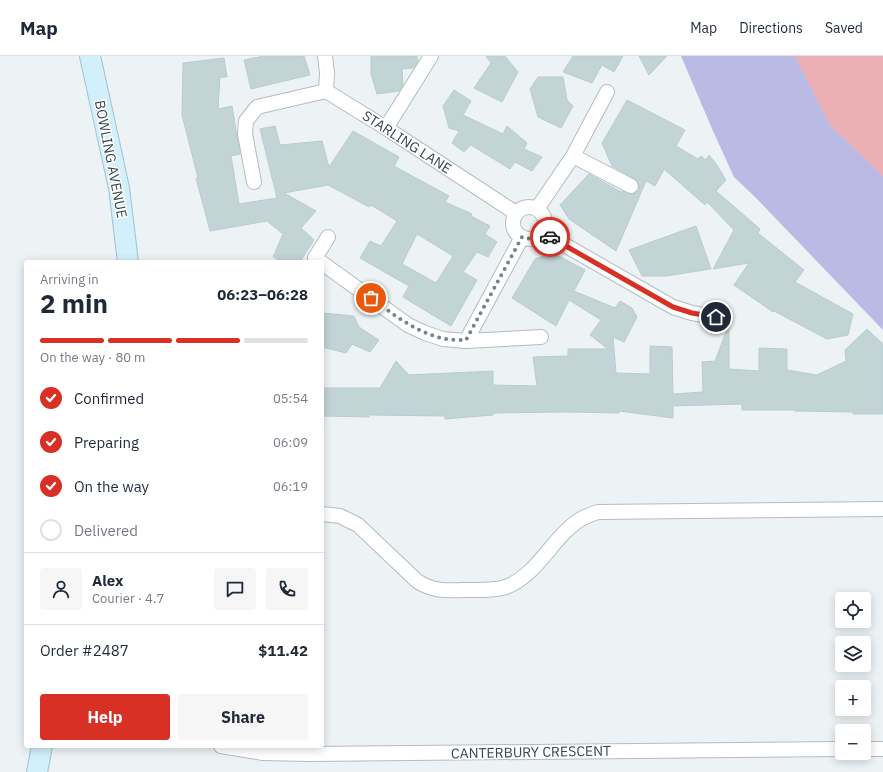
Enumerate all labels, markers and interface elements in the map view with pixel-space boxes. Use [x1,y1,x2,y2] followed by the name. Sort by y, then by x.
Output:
[20,16,58,40] text: Map
[690,19,717,37] text: Map
[739,19,803,37] text: Directions
[825,19,863,37] text: Saved
[91,99,131,219] street label: BOWLING AVENUE
[359,106,455,178] street label: STARLING LANE
[530,217,570,257] courier
[539,226,561,248] icon: car
[40,271,99,288] text: Arriving in
[354,281,388,315] pin
[217,285,308,304] text: 06:23–06:28
[40,286,108,320] text: 2 min
[360,287,382,309] icon: bag
[699,300,733,334] pin
[705,306,727,328] icon: home
[40,349,145,366] text: On the way · 80 m
[40,387,62,409] icon: check
[74,389,144,408] text: Confirmed
[273,390,308,407] text: 05:54
[40,431,62,453] icon: check
[74,433,139,452] text: Preparing
[273,434,308,451] text: 06:09
[40,475,62,497] icon: check
[74,477,149,496] text: On the way
[273,478,308,495] text: 06:19
[74,521,138,540] text: Delivered
[40,568,82,610] button: person
[214,568,256,610] button: chat
[266,568,308,610] button: phone
[92,571,123,590] text: Alex
[92,590,164,607] text: Courier · 4.7
[835,592,871,760] map controls
[835,592,871,628] button: locate
[835,636,871,672] button: layers
[40,641,129,660] text: Order #2487
[258,641,308,660] text: $11.42
[835,680,871,716] button: +
[40,694,170,740] button: Help
[178,694,308,740] button: Share
[835,724,871,760] button: −
[451,742,611,762] street label: CANTERBURY CRESCENT

